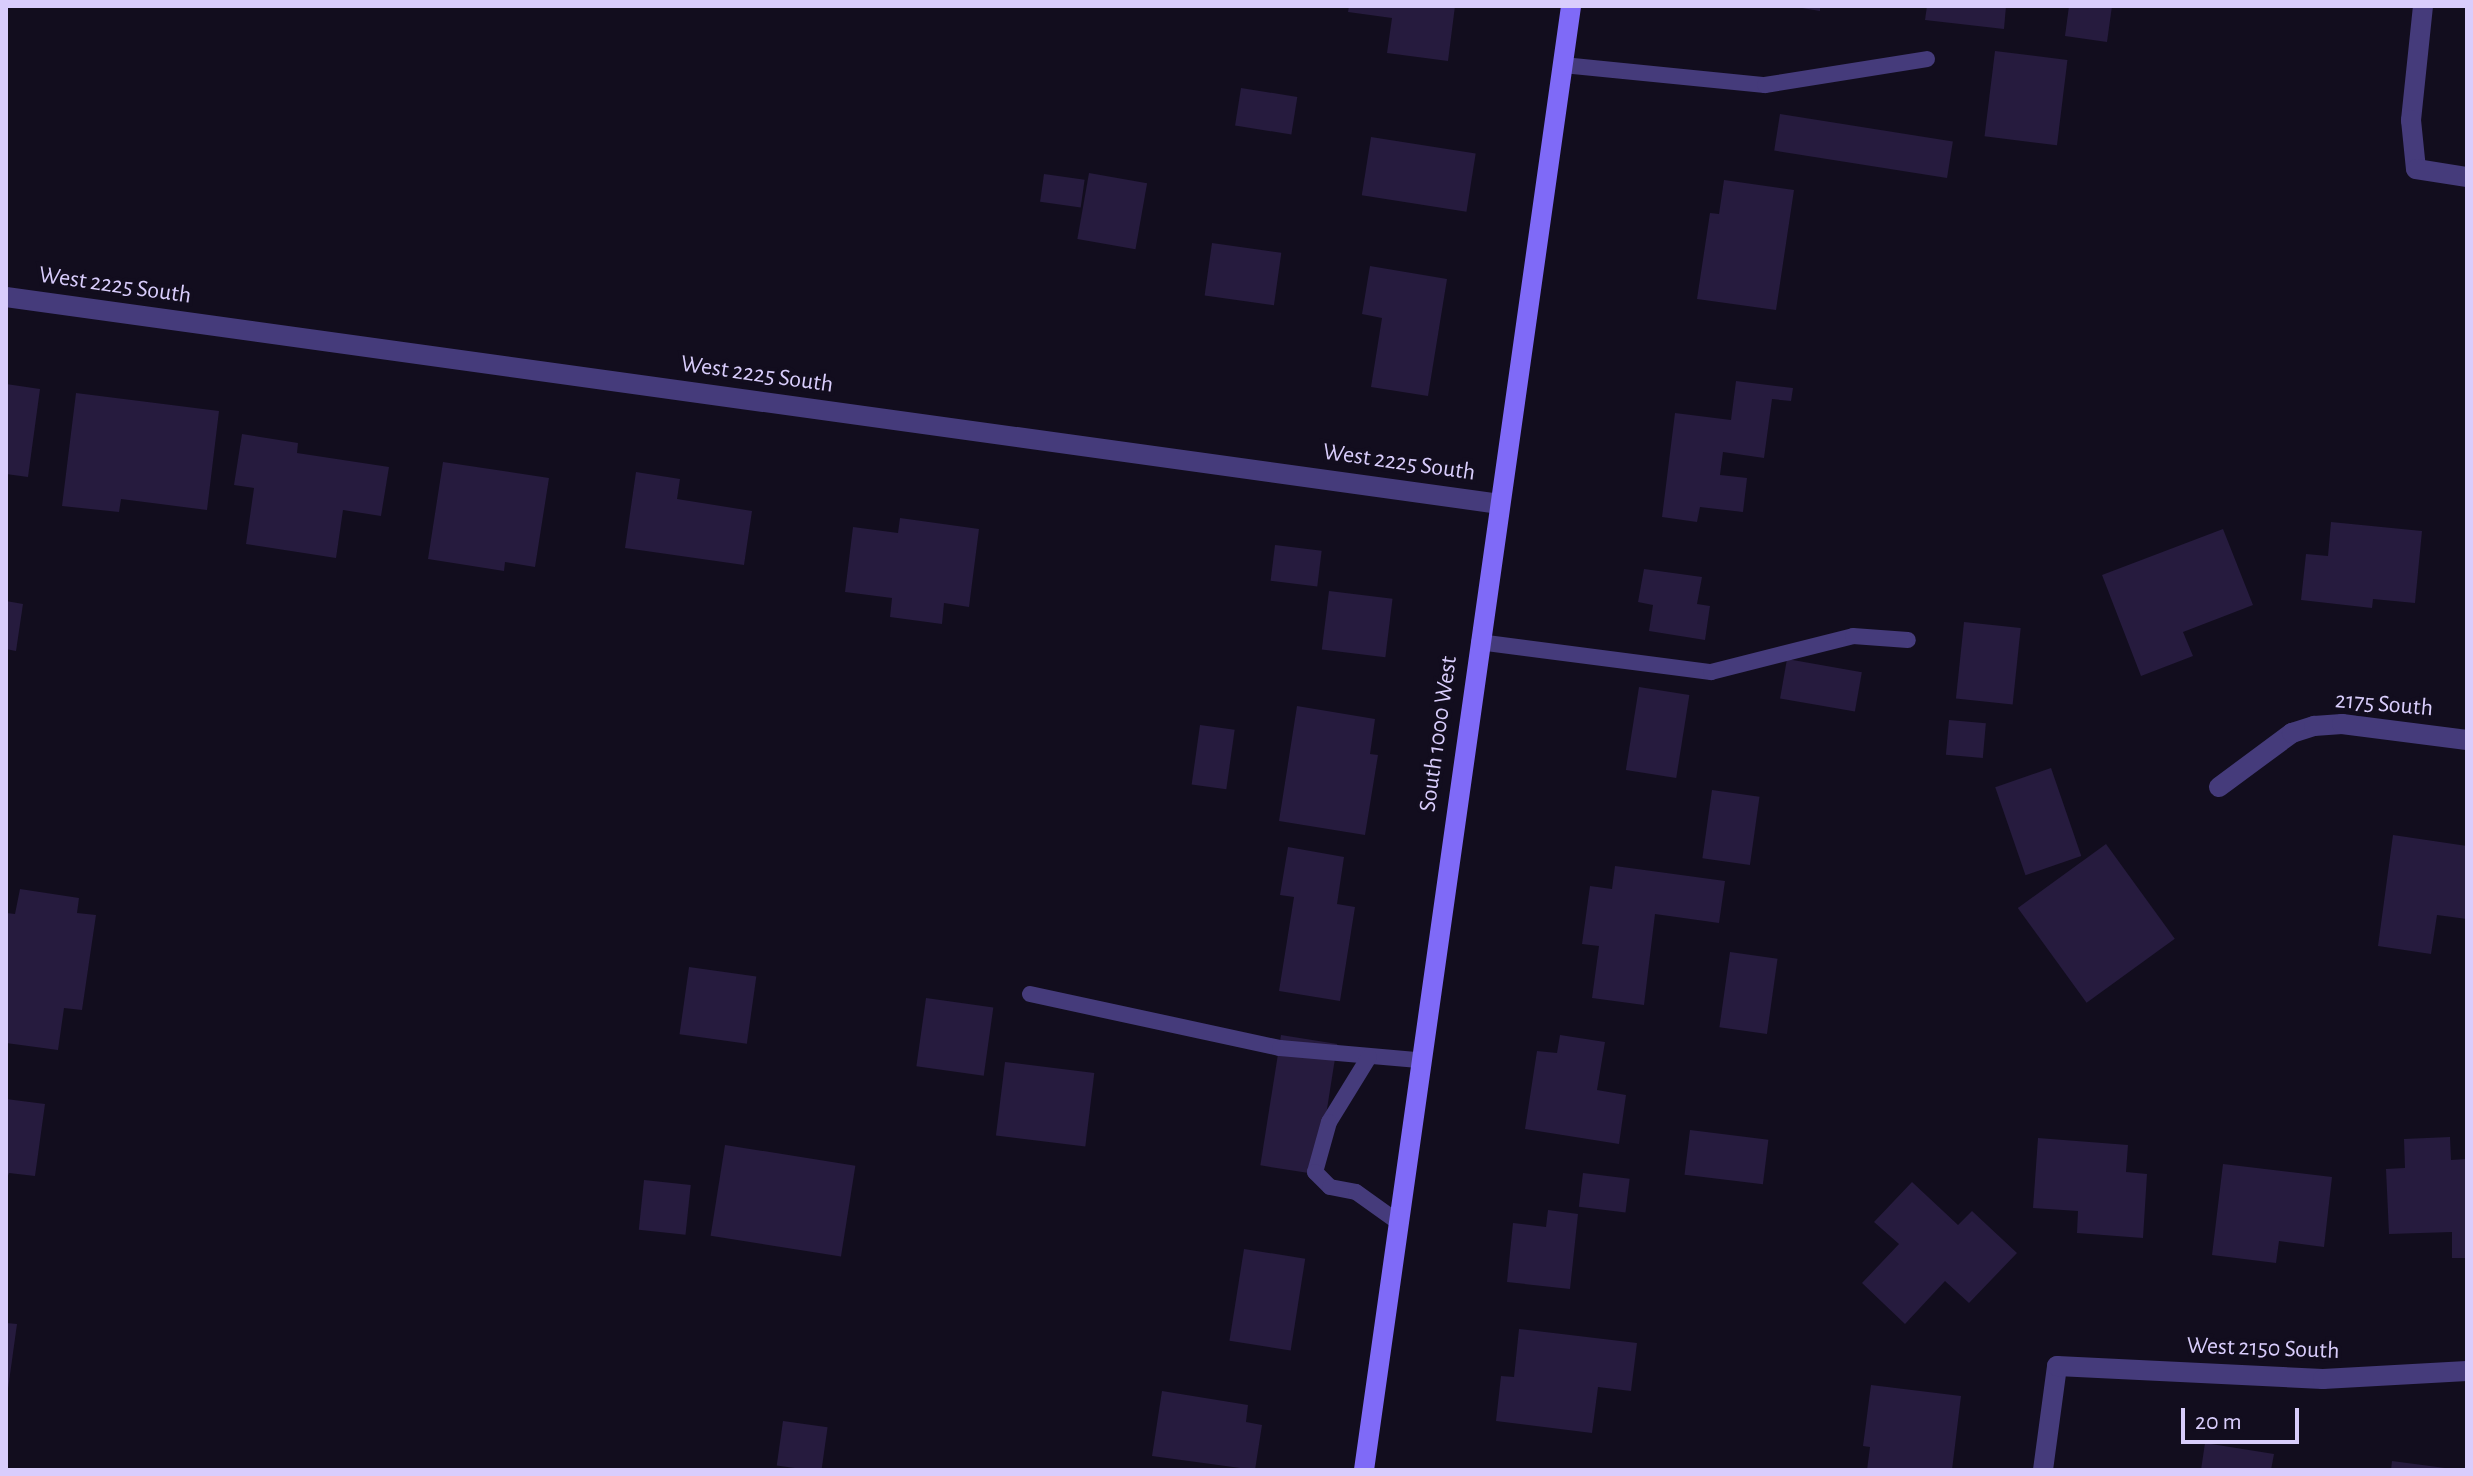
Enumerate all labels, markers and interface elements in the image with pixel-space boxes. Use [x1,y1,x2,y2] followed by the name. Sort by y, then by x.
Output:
[37,261,193,311] street label: West 2225 South
[679,350,835,400] street label: West 2225 South
[1321,438,1477,488] street label: West 2225 South
[1414,654,1464,814] street label: South 1000 West
[2334,686,2434,724] street label: 2175 South
[2186,1332,2340,1366] street label: West 2150 South
[2185,1392,2303,1442] scale bar
[2195,1410,2242,1434] text: 20 m

